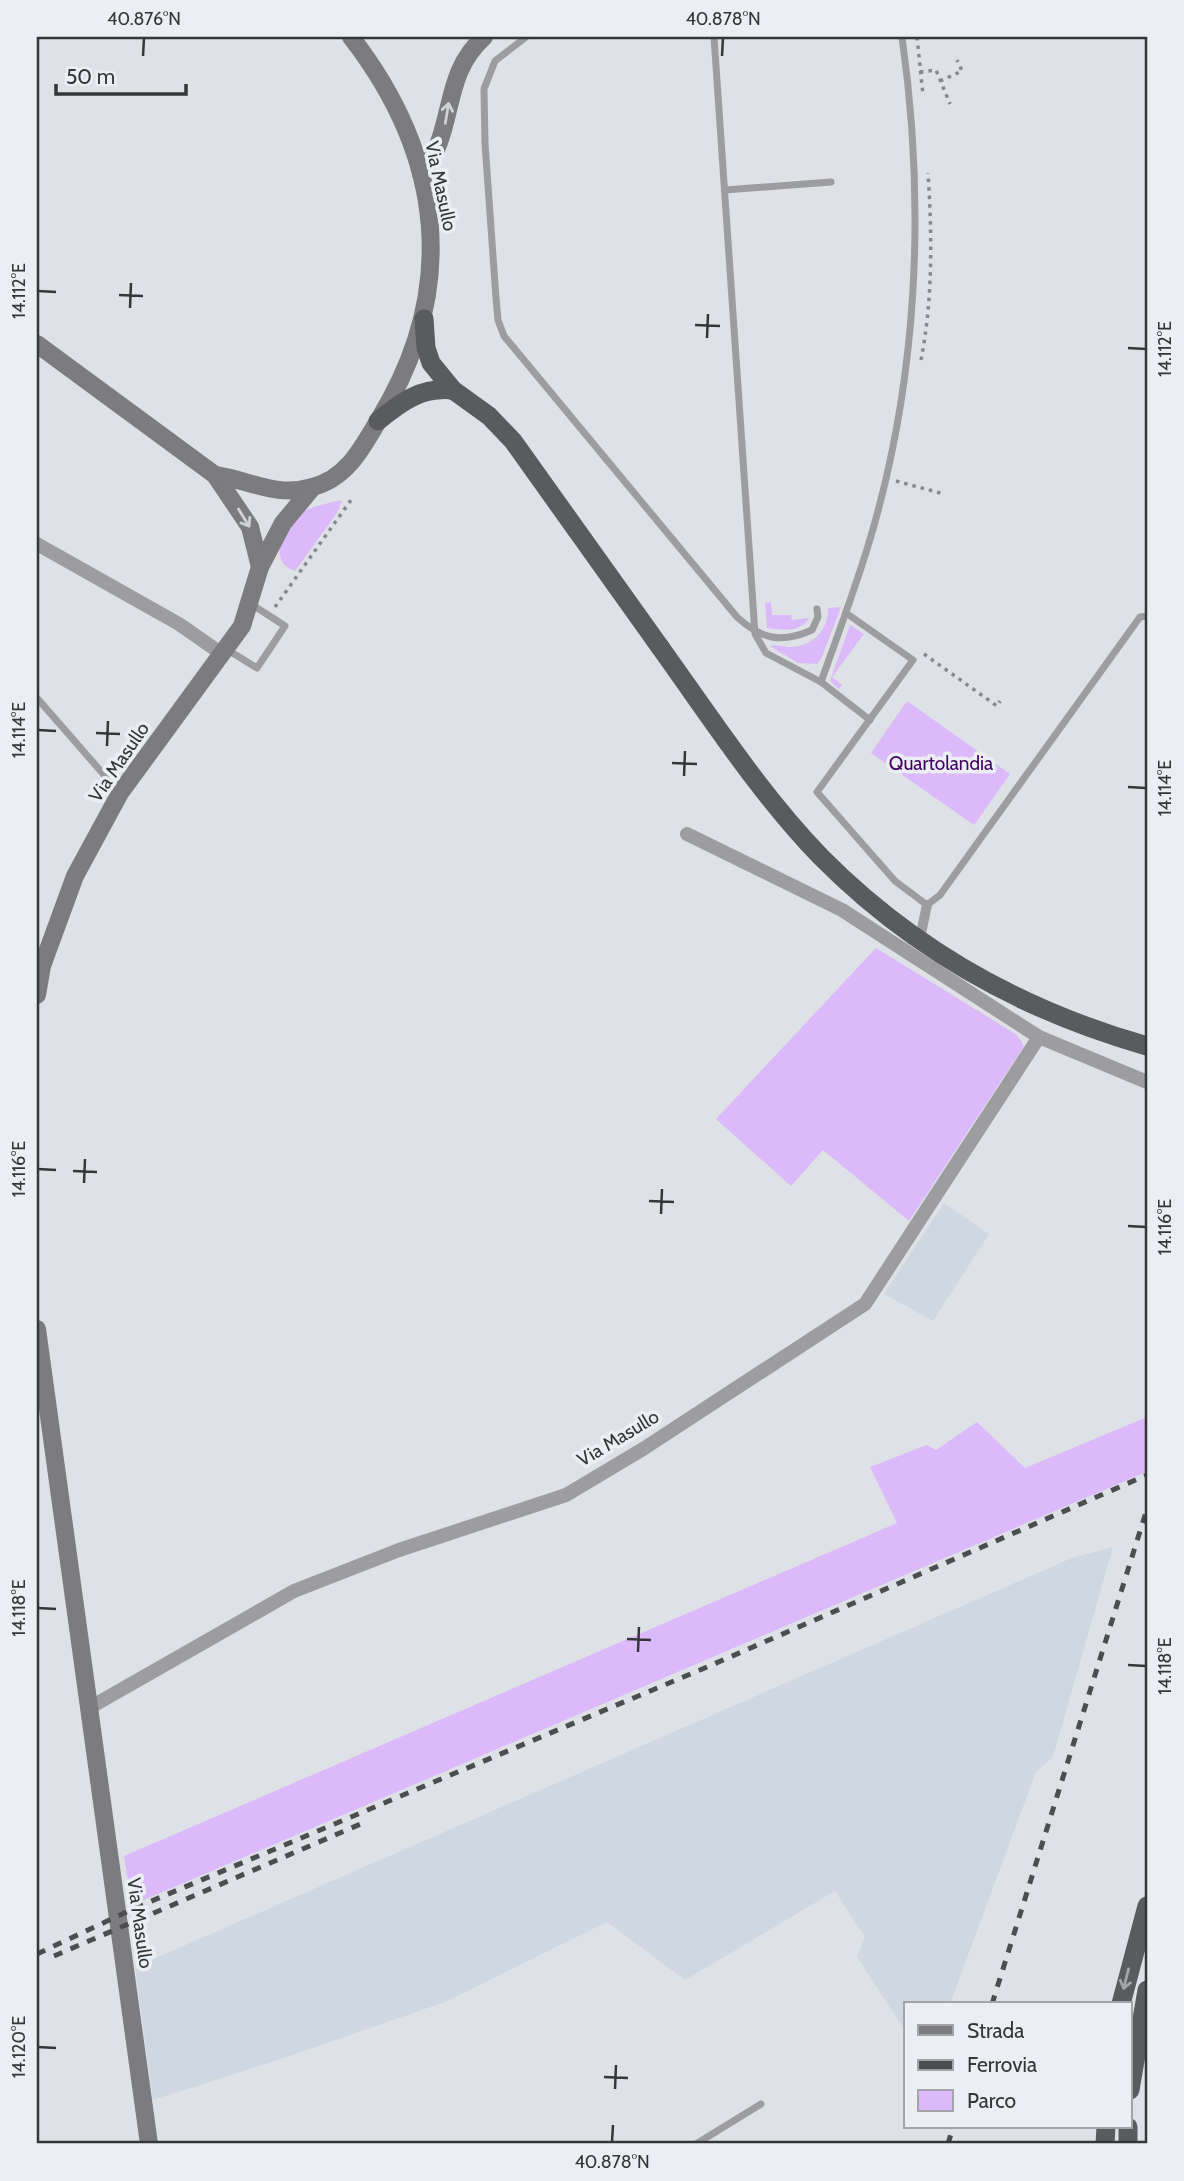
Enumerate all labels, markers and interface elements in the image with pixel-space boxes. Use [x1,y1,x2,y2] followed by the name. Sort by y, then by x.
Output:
[107,8,181,30] text: 40.876°N
[685,8,761,30] text: 40.878°N
[56,52,186,96] scale bar
[66,64,115,89] text: 50 m
[441,102,454,125] one-way arrow
[420,139,462,233] street label: Via Masullo
[8,263,30,319] text: 14.112°E
[1154,321,1176,377] text: 14.112°E
[238,507,252,527] one-way arrow
[8,702,30,758] text: 14.114°E
[84,718,154,806] street label: Via Masullo
[889,752,993,775] park label: Quartolandia
[1154,760,1176,816] text: 14.114°E
[8,1141,30,1197] text: 14.116°E
[1154,1199,1176,1255] text: 14.116°E
[573,1405,663,1471] street label: Via Masullo
[8,1579,30,1637] text: 14.118°E
[1154,1637,1176,1695] text: 14.118°E
[122,1876,158,1970] street label: Via Masullo
[1119,1967,1133,1990] one-way arrow
[904,2002,1132,2128] legend
[8,2016,30,2078] text: 14.120°E
[967,2018,1024,2043] text: Strada
[967,2052,1037,2077] text: Ferrovia
[967,2088,1016,2113] text: Parco
[574,2151,650,2173] text: 40.878°N

